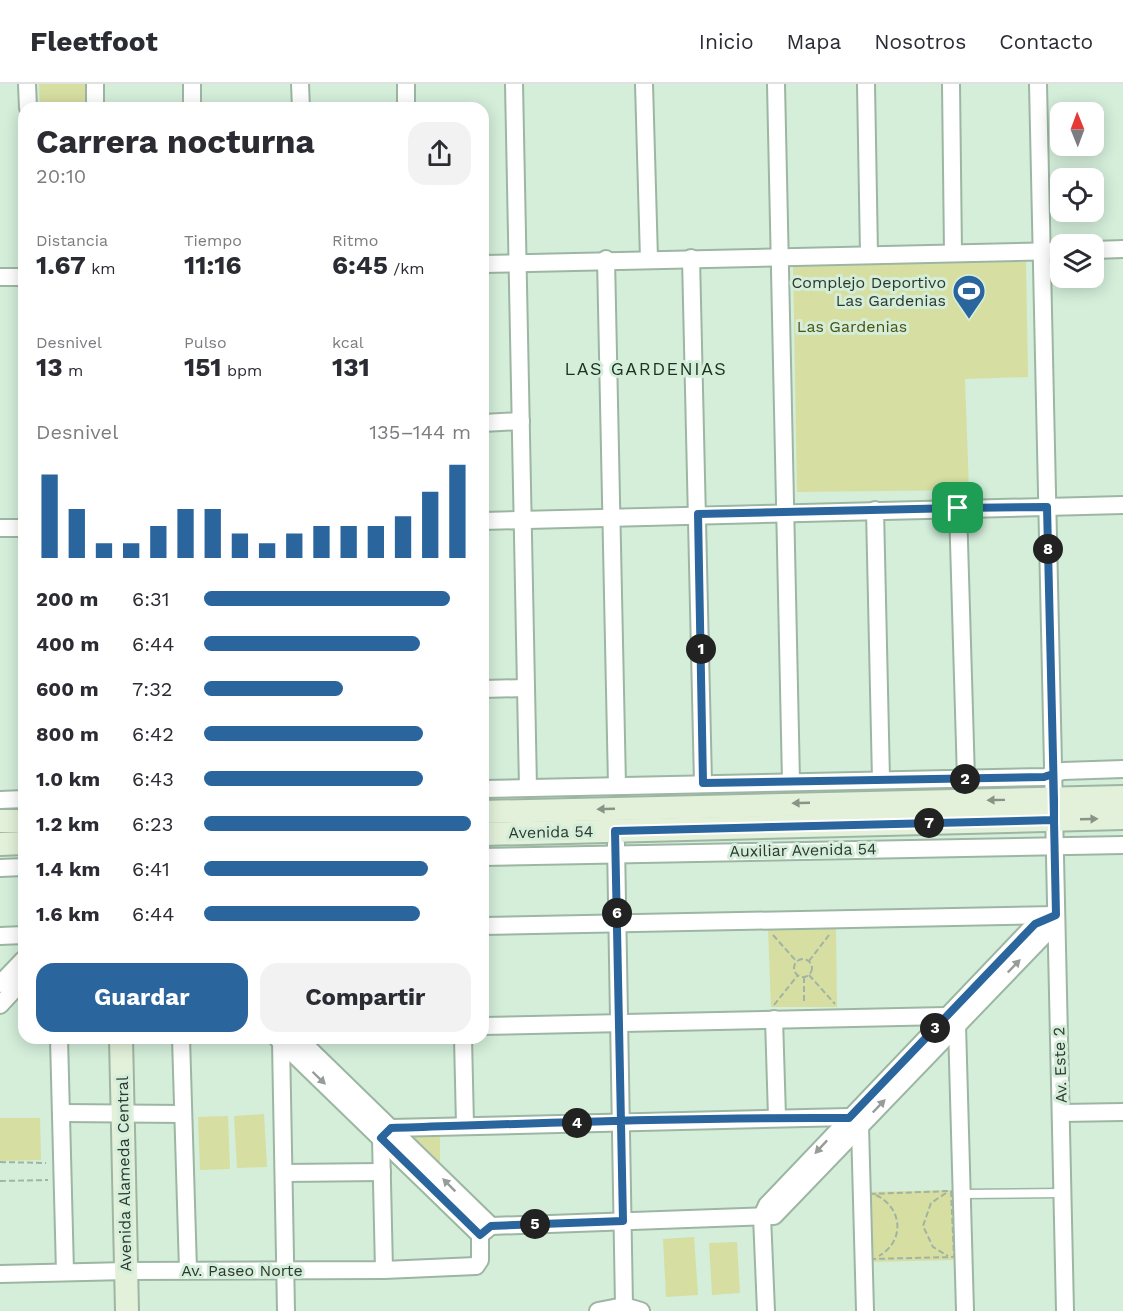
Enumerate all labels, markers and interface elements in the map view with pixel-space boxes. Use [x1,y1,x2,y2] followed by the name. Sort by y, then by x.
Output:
[30,25,158,58] text: Fleetfoot
[699,29,754,54] text: Inicio
[787,29,841,54] text: Mapa
[874,29,966,54] text: Nosotros
[999,29,1093,54] text: Contacto
[1050,102,1104,156] north arrow
[1050,102,1104,288] map controls
[36,122,315,161] text: Carrera nocturna
[408,122,471,185] button: share
[36,164,86,188] text: 20:10
[1050,168,1104,222] button: locate
[36,231,108,250] text: Distancia
[184,231,242,250] text: Tiempo
[332,231,378,250] text: Ritmo
[1050,234,1104,288] button: layers
[36,250,86,280] text: 1.67
[184,250,242,280] text: 11:16
[332,250,388,280] text: 6:45
[86,259,116,278] text: km
[388,259,425,278] text: /km
[791,273,946,310] place label: Complejo Deportivo Las Gardenias
[951,273,987,320] sports icon: Complejo Deportivo Las Gardenias
[797,317,907,336] park label: Las Gardenias
[36,333,102,352] text: Desnivel
[184,333,227,352] text: Pulso
[332,333,364,352] text: kcal
[36,352,63,382] text: 13
[184,352,222,382] text: 151
[332,352,370,382] text: 131
[565,358,727,379] district label: LAS GARDENIAS
[63,361,83,380] text: m
[222,361,262,380] text: bpm
[36,420,118,444] text: Desnivel
[369,420,471,444] text: 135–144 m
[932,482,983,533] pin
[941,491,974,524] icon: arrive
[1033,534,1063,564] pin: 8
[1043,539,1053,558] text: 8
[36,587,98,611] text: 200 m
[132,587,170,611] text: 6:31
[36,632,99,656] text: 400 m
[132,632,175,656] text: 6:44
[686,634,716,664] pin: 1
[698,639,704,658] text: 1
[36,677,99,701] text: 600 m
[132,677,172,701] text: 7:32
[36,722,99,746] text: 800 m
[132,722,174,746] text: 6:42
[950,764,980,794] pin: 2
[36,767,100,791] text: 1.0 km
[132,767,174,791] text: 6:43
[960,769,970,788] text: 2
[986,795,1005,805] one-way arrow
[791,799,810,808] one-way arrow
[596,804,615,814] one-way arrow
[914,808,944,838] pin: 7
[36,812,99,836] text: 1.2 km
[132,812,173,836] text: 6:23
[924,813,934,832] text: 7
[1079,814,1098,824] one-way arrow
[508,822,594,842] street label: Avenida 54
[729,839,877,861] street label: Auxiliar Avenida 54
[36,857,100,881] text: 1.4 km
[132,857,170,881] text: 6:41
[602,898,632,928] pin: 6
[36,902,100,926] text: 1.6 km
[132,902,175,926] text: 6:44
[612,903,622,922] text: 6
[1007,959,1021,973] one-way arrow
[36,963,248,1032] button: Guardar
[260,963,471,1032] button: Compartir
[920,1013,950,1043] pin: 3
[930,1018,940,1037] text: 3
[1049,1027,1071,1103] street label: Av. Este 2
[312,1071,326,1085] one-way arrow
[113,1076,135,1272] street label: Avenida Alameda Central
[872,1099,885,1114] one-way arrow
[562,1108,592,1138] pin: 4
[572,1113,582,1132] text: 4
[815,1139,828,1154] one-way arrow
[443,1178,457,1192] one-way arrow
[520,1209,550,1239] pin: 5
[530,1214,540,1233] text: 5
[181,1261,303,1280] street label: Av. Paseo Norte

